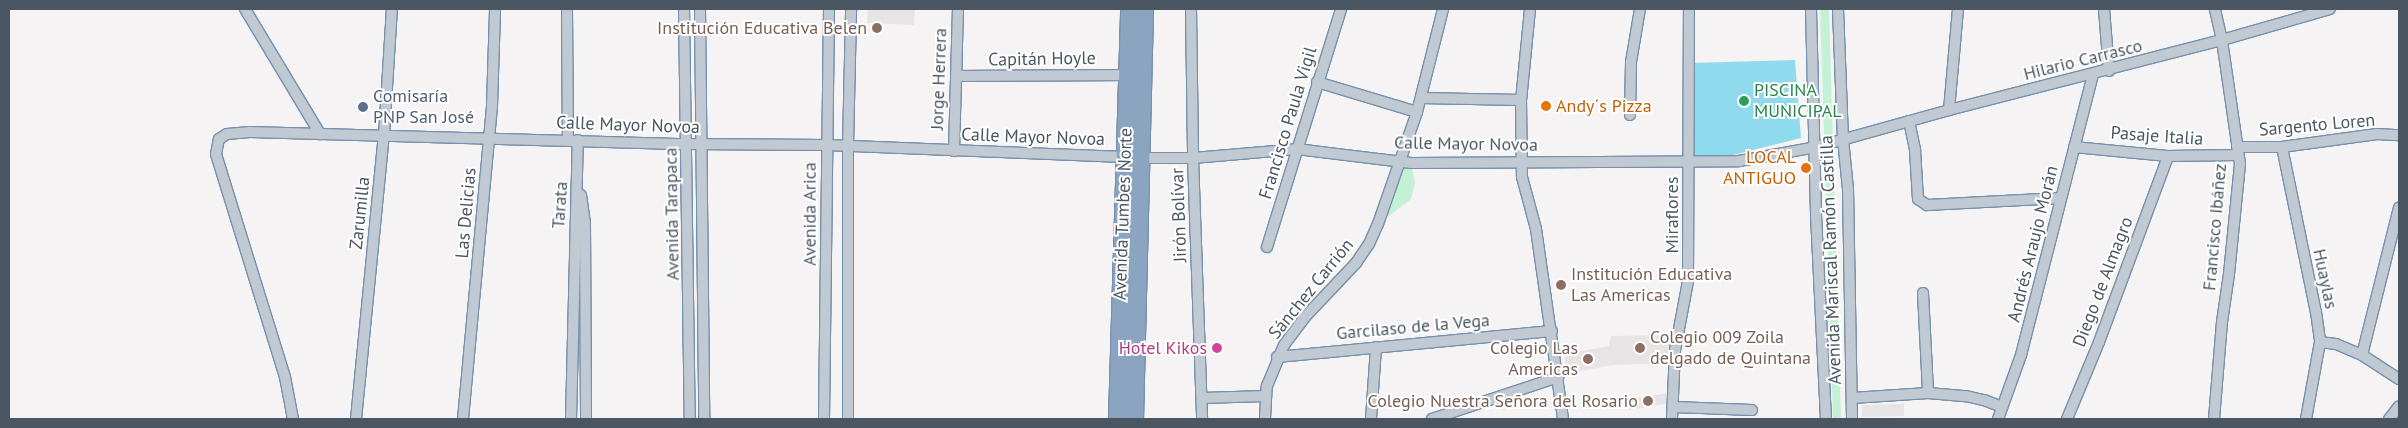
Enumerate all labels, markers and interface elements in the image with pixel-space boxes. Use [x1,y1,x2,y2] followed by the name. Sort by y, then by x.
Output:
[657,17,867,39] place label: Institución Educativa Belen
[871,22,883,34] marker: Institución Educativa Belen
[926,28,952,130] street label: Jorge Herrera
[2021,35,2145,85] street label: Hilario Carrasco
[1254,44,1322,202] street label: Francisco Paula Vigil
[988,47,1096,71] street label: Capitán Hoyle
[1754,80,1842,122] place label: PISCINA MUNICIPAL
[373,86,475,128] place label: Comisaría PNP San José
[1556,95,1652,117] place label: Andy´s Pizza
[1738,95,1750,107] marker: PISCINA MUNICIPAL
[1540,100,1552,112] marker: Andy´s Pizza
[357,101,369,113] marker: Comisaría PNP San José
[2258,109,2376,141] street label: Sargento Loren
[556,112,700,138] street label: Calle Mayor Novoa
[2110,122,2204,150] street label: Pasaje Italia
[961,124,1105,150] street label: Calle Mayor Novoa
[1109,127,1137,301] street label: Avenida Tumbes Norte
[1394,132,1538,156] street label: Calle Mayor Novoa
[1816,135,1846,385] street label: Avenida Mariscal Ramón Castilla
[660,147,684,281] street label: Avenida Tarapaca
[1723,147,1796,190] place label: LOCAL ANTIGUO
[799,162,821,266] street label: Avenida Arica
[1800,162,1812,174] marker: LOCAL ANTIGUO
[2003,163,2063,325] street label: Andrés Araujo Morán
[2199,163,2231,291] street label: Francisco Ibáñez
[451,167,481,259] street label: Las Delicias
[1167,167,1191,263] street label: Jirón Bolívar
[345,176,375,250] street label: Zarumilla
[1661,176,1683,254] street label: Miraflores
[548,181,572,229] street label: Tarata
[2068,214,2138,350] street label: Diego de Almagro
[1264,234,1358,344] street label: Sánchez Carrión
[2308,247,2342,311] street label: Huaylas
[1571,264,1732,306] place label: Institución Educativa Las Americas
[1555,279,1567,291] marker: Institución Educativa Las Americas
[1335,310,1491,344] street label: Garcilaso de la Vega
[1650,327,1811,369] place label: Colegio 009 Zoila delgado de Quintana
[1119,337,1207,359] place label: Hotel Kikos
[1490,338,1578,380] place label: Colegio Las Americas
[1211,342,1223,354] marker: Hotel Kikos
[1634,342,1646,354] marker: Colegio 009 Zoila delgado de Quintana
[1582,353,1594,365] marker: Colegio Las Americas
[1368,390,1638,412] place label: Colegio Nuestra Señora del Rosario
[1642,395,1654,407] marker: Colegio Nuestra Señora del Rosario

